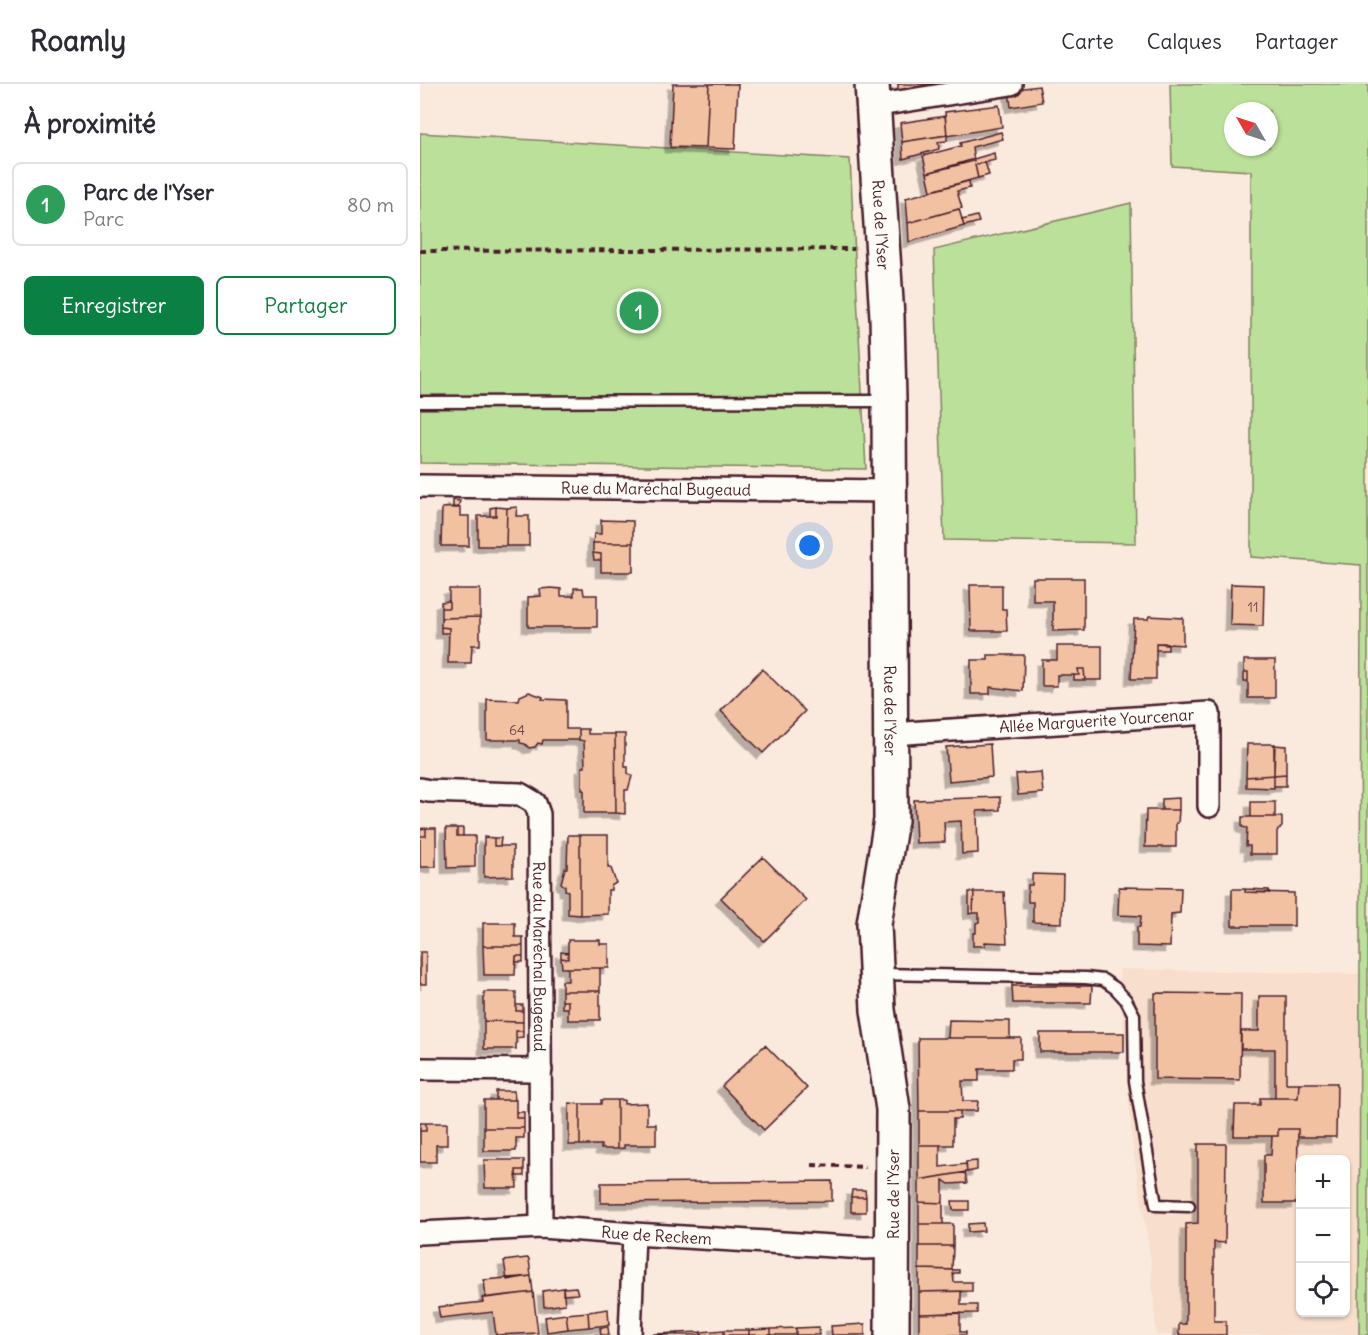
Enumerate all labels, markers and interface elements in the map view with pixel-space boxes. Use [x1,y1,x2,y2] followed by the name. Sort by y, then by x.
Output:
[30,23,126,59] text: Roamly
[1061,28,1114,55] text: Carte
[1147,28,1222,55] text: Calques
[1255,28,1338,55] text: Partager
[1224,102,1278,156] north arrow
[24,107,156,140] text: À proximité
[83,178,214,206] text: Parc de l'Yser
[868,179,894,271] street label: Rue de l'Yser
[42,192,49,217] text: 1
[347,192,394,217] text: 80 m
[83,206,124,231] text: Parc
[24,276,204,335] button: Enregistrer
[216,276,396,335] button: Partager
[620,288,658,334] pin: 1
[561,477,751,500] street label: Rue du Maréchal Bugeaud
[795,531,824,560] your location
[1247,598,1259,616] house number: 11
[880,665,901,756] street label: Rue de l'Yser
[998,704,1195,737] street label: Allée Marguerite Yourcenar
[509,721,525,739] house number: 64
[529,861,550,1052] street label: Rue du Maréchal Bugeaud
[883,1148,903,1239] street label: Rue de l'Yser
[1296,1155,1350,1317] map controls
[1296,1155,1350,1209] button: +
[1296,1209,1350,1263] button: −
[600,1222,713,1249] street label: Rue de Reckem
[1296,1263,1350,1317] button: locate

